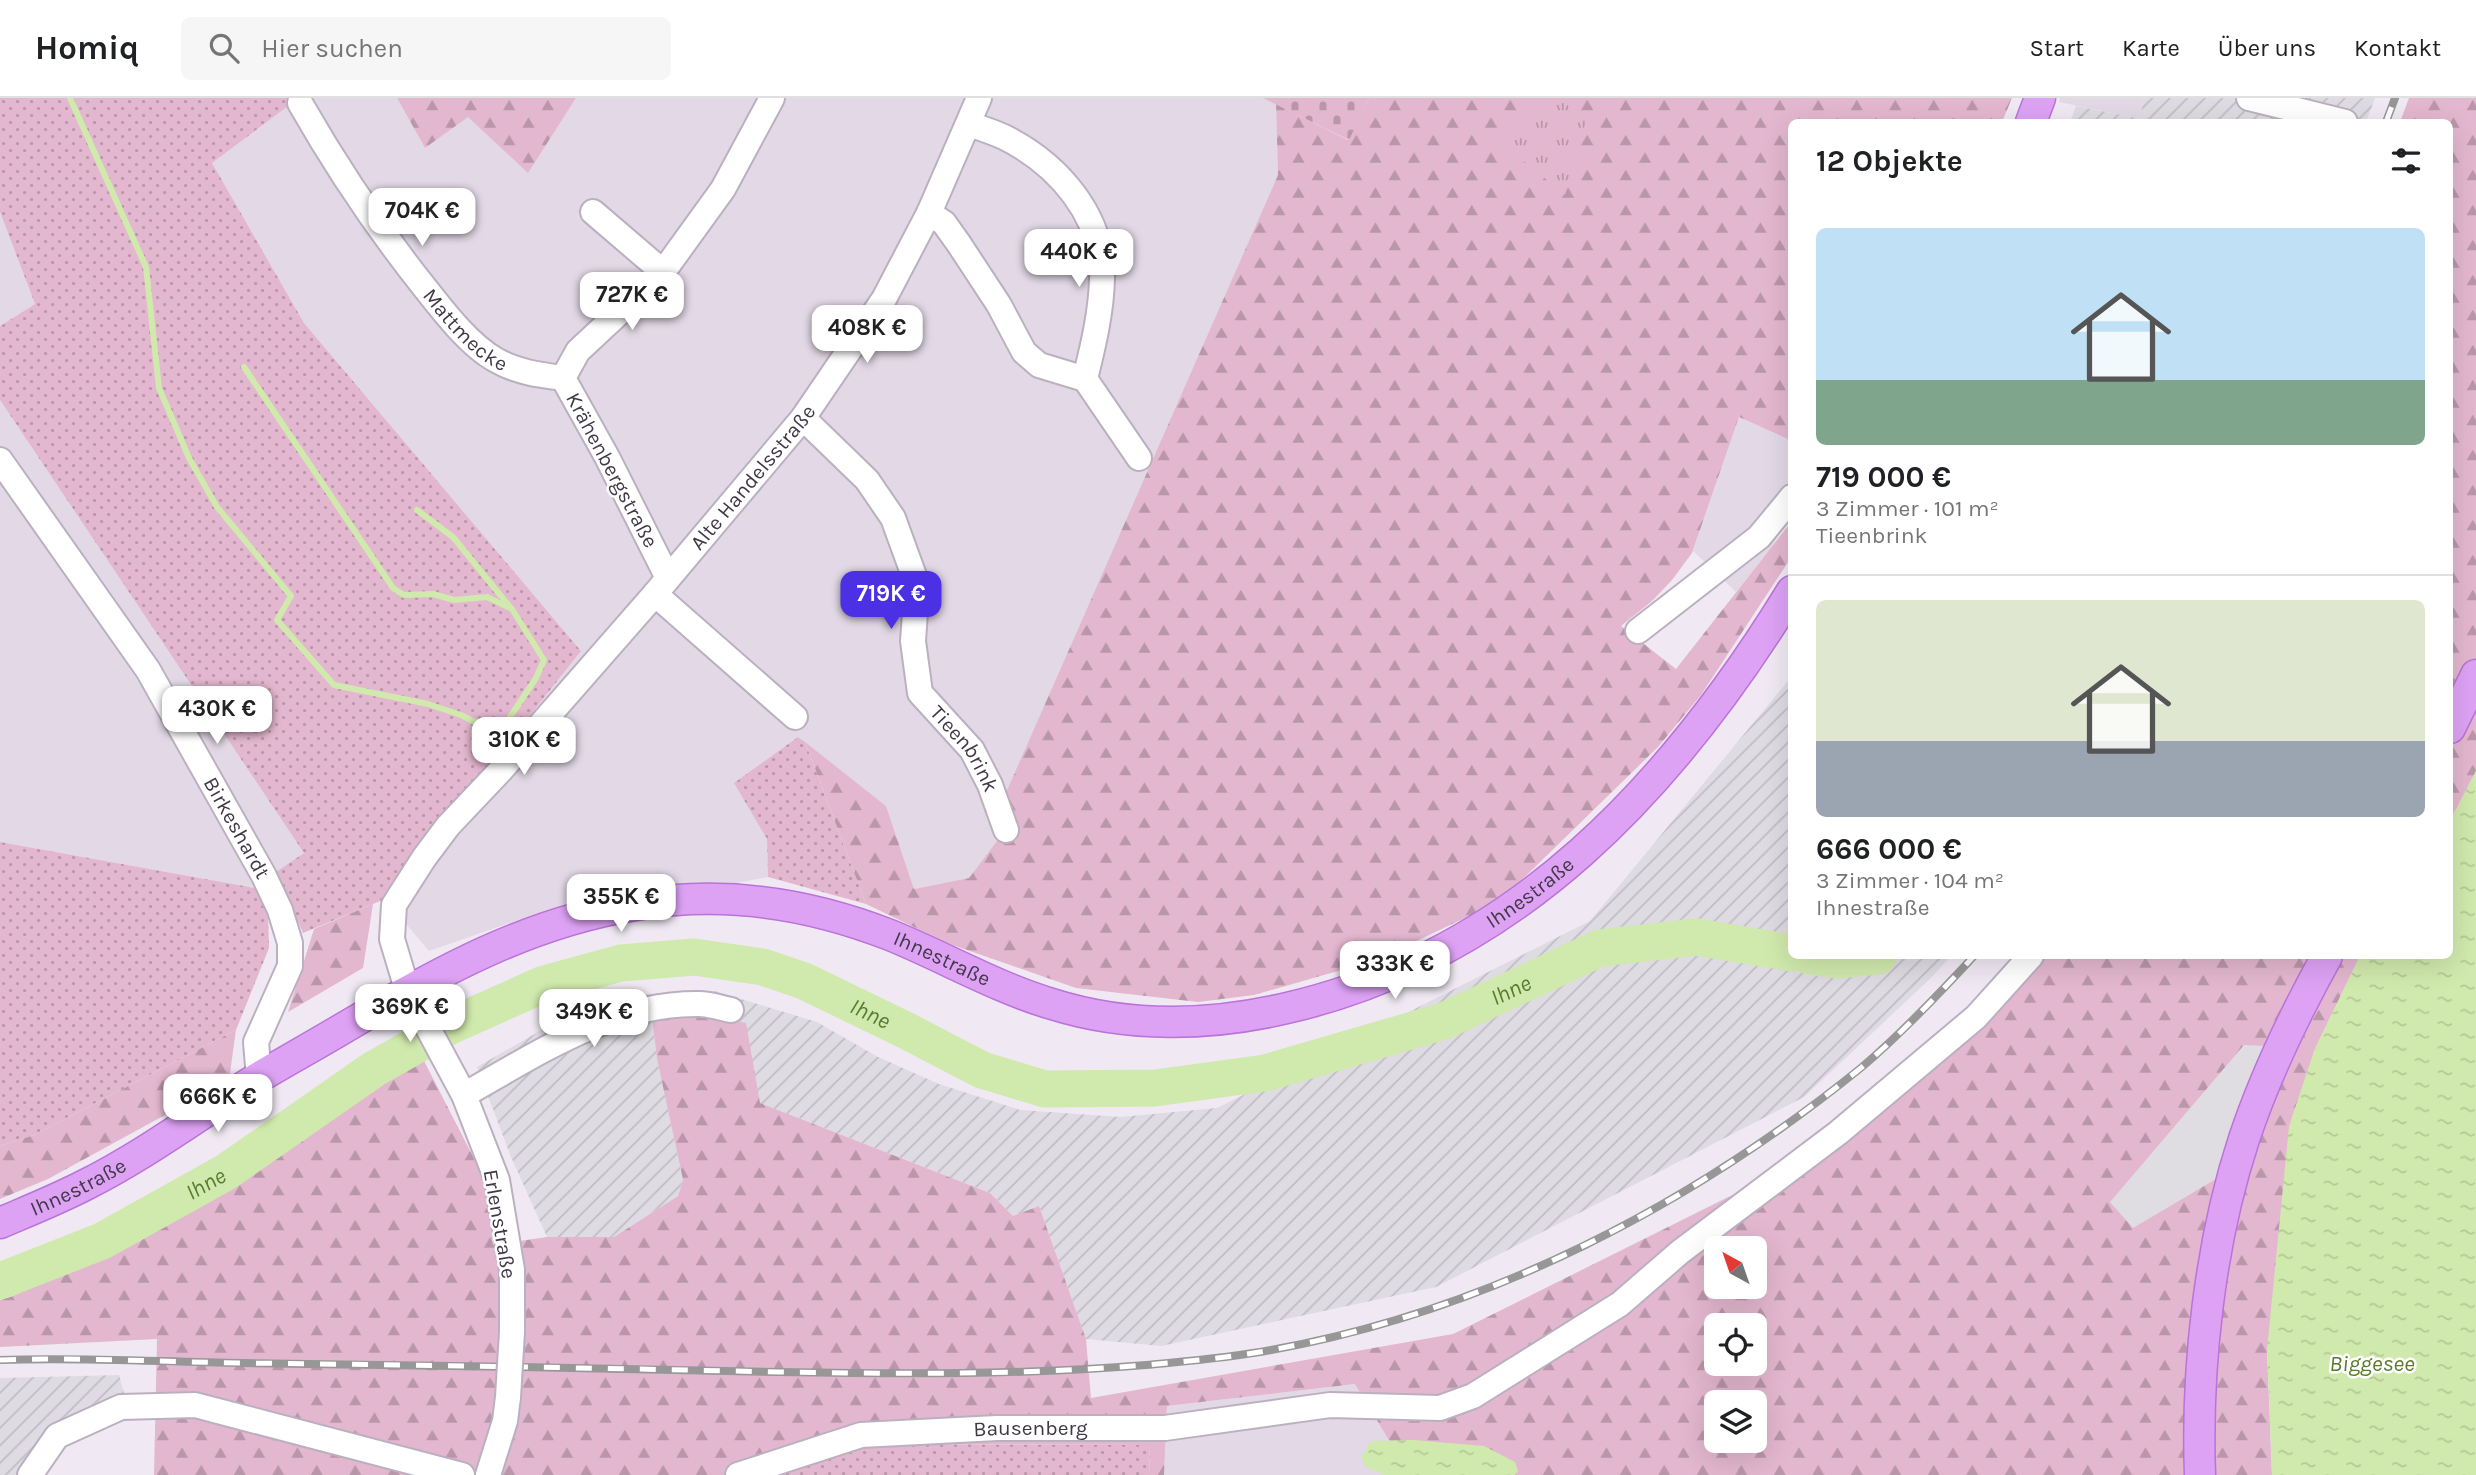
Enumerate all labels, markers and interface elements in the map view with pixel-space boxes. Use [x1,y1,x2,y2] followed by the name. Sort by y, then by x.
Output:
[181,17,671,80] search box
[35,29,139,67] text: Homiq
[205,29,243,67] icon: search
[261,33,403,64] text: Hier suchen
[2030,34,2084,62] text: Start
[2122,34,2180,62] text: Karte
[2218,34,2316,62] text: Über uns
[2354,34,2441,62] text: Kontakt
[2387,142,2425,180] icon: filters
[1816,143,1963,179] text: 12 Objekte
[365,188,479,248] pin: 704K €
[384,197,460,224] text: 704K €
[1022,230,1136,289] pin: 440K €
[1040,238,1118,265] text: 440K €
[575,272,689,332] pin: 727K €
[2058,274,2184,400] icon: home
[596,281,668,308] text: 727K €
[418,284,511,376] street label: Mattmecke
[810,306,924,365] pin: 408K €
[828,314,906,341] text: 408K €
[561,388,663,552] street label: Krähenbergstraße
[685,400,820,555] street label: Alte Handelsstraße
[1816,459,1951,495] text: 719 000 €
[1816,495,1999,522] text: 3 Zimmer · 101 m²
[1816,522,1928,549] text: Tieenbrink
[834,572,948,631] pin: 719K €
[856,580,926,607] text: 719K €
[2058,646,2184,772] icon: home
[160,686,274,746] pin: 430K €
[178,695,256,722] text: 430K €
[925,700,1004,795] street label: Tieenbrink
[467,718,581,777] pin: 310K €
[488,726,560,753] text: 310K €
[199,773,275,883] street label: Birkeshardt
[1816,831,1962,867] text: 666 000 €
[1481,852,1579,933] street label: Ihnestraße
[1816,867,2004,894] text: 3 Zimmer · 104 m²
[564,874,678,934] pin: 355K €
[583,883,659,910] text: 355K €
[1816,894,1930,921] text: Ihnestraße
[890,926,994,991] street label: Ihnestraße
[1338,942,1452,1001] pin: 333K €
[1356,950,1434,977] text: 333K €
[1486,969,1535,1011] water label: Ihne
[353,984,467,1044] pin: 369K €
[537,990,651,1049] pin: 349K €
[846,992,895,1035] water label: Ihne
[371,993,449,1020] text: 369K €
[555,998,633,1025] text: 349K €
[161,1074,275,1134] pin: 666K €
[179,1083,257,1110] text: 666K €
[27,1153,130,1221] street label: Ihnestraße
[181,1161,230,1205] water label: Ihne
[479,1168,521,1280] street label: Erlenstraße
[1704,1236,1768,1298] north arrow
[1704,1236,1767,1453] map controls
[1704,1313,1767,1376] button: locate
[2329,1350,2415,1377] water label: Biggesee
[1704,1390,1767,1453] button: layers
[973,1416,1088,1441] street label: Bausenberg

